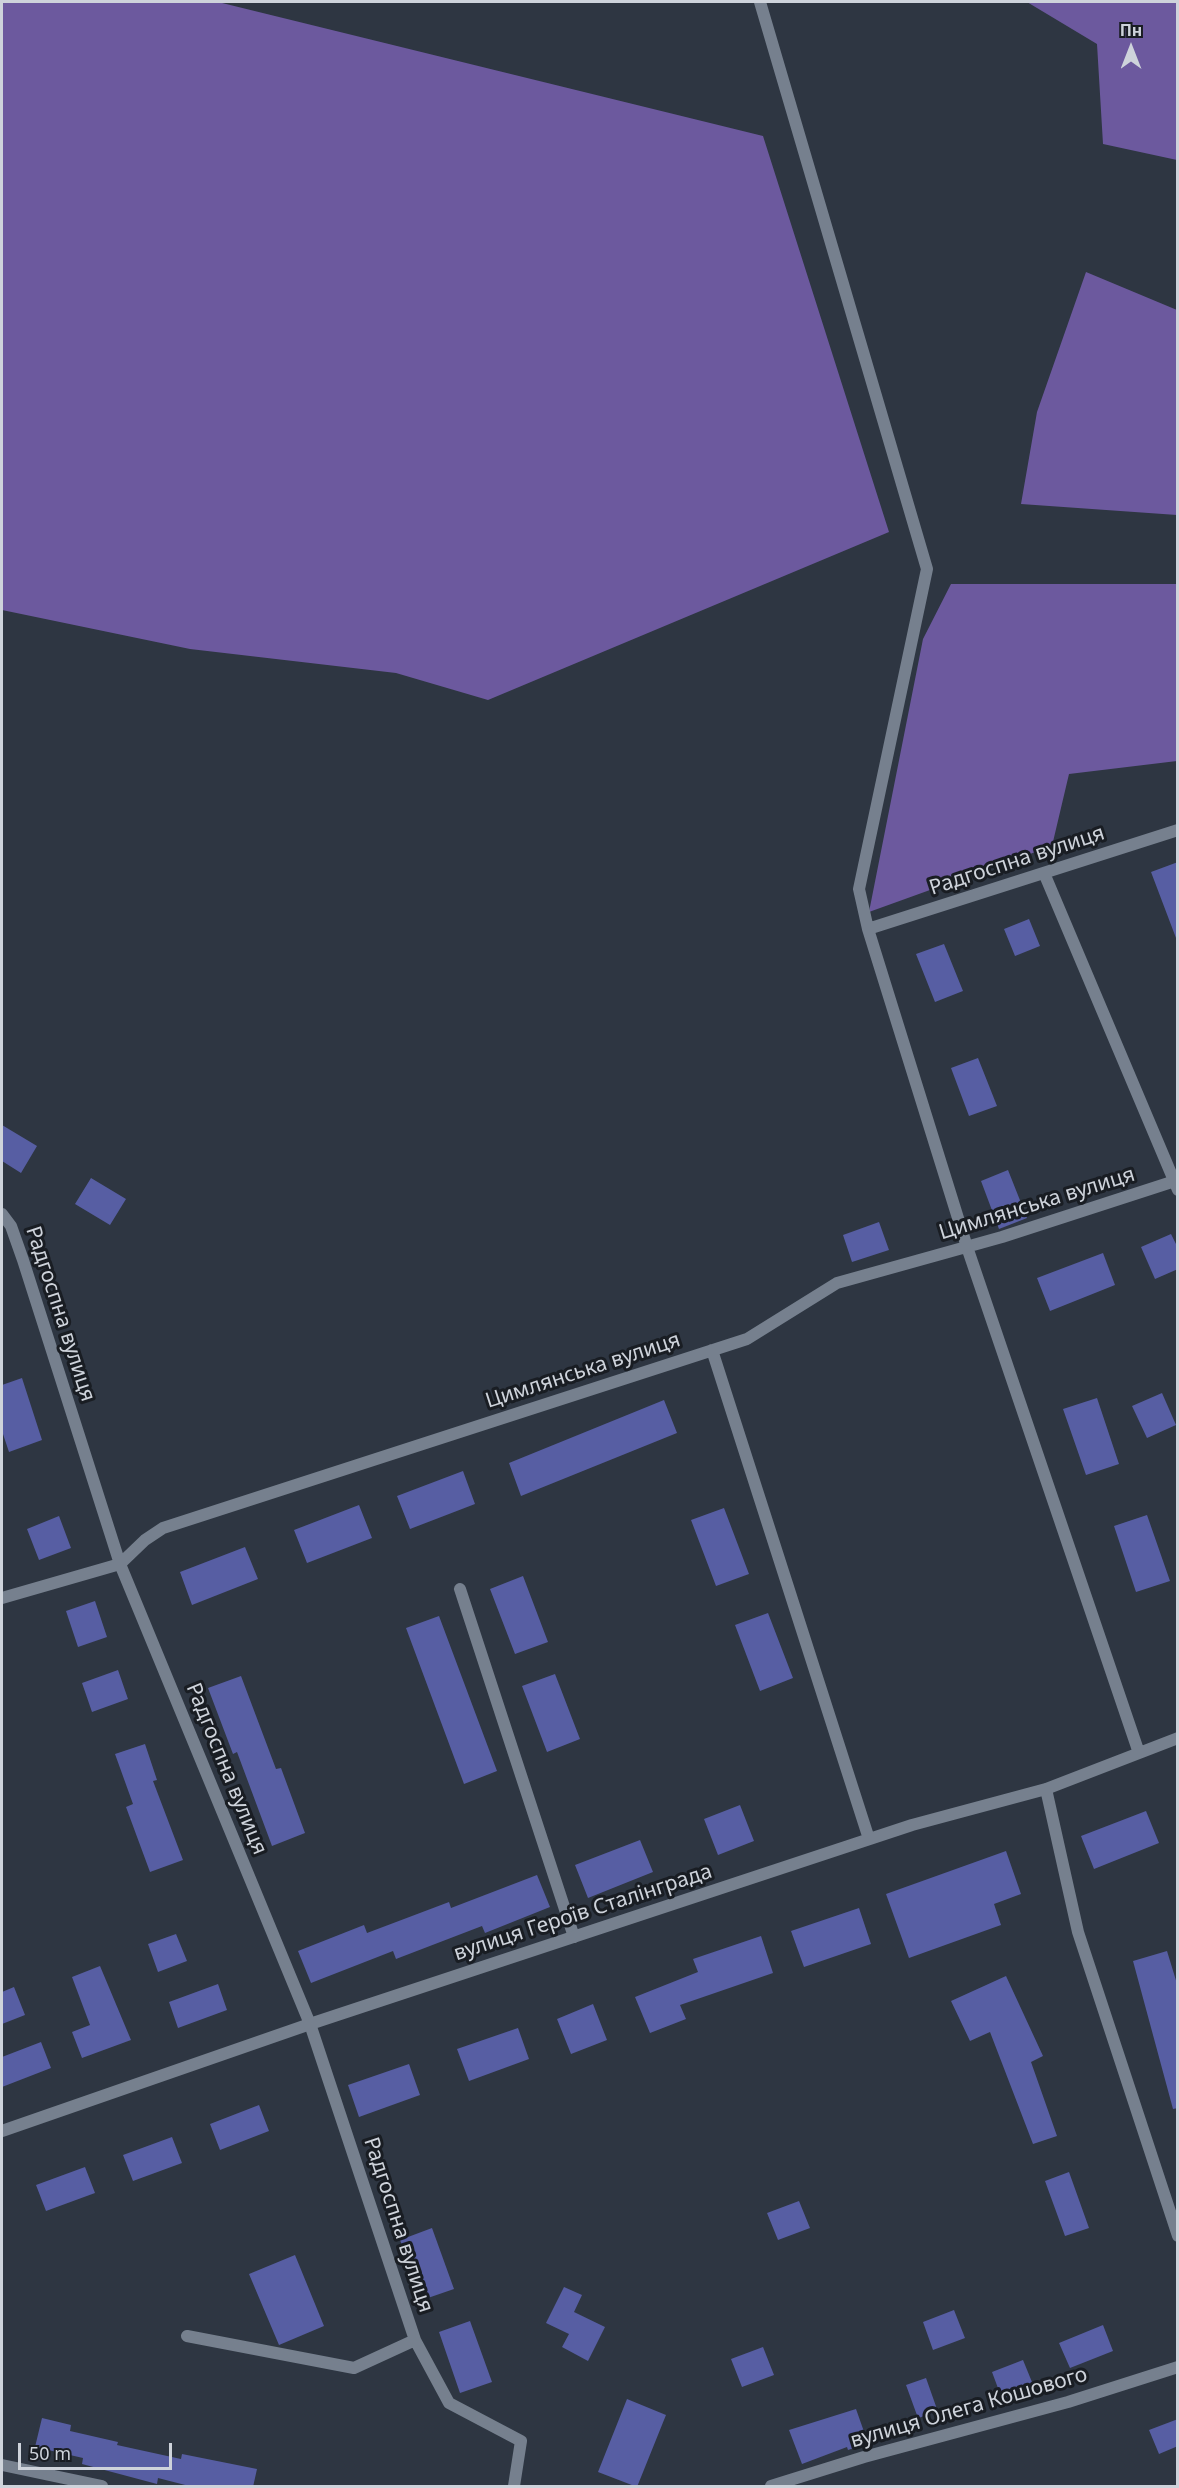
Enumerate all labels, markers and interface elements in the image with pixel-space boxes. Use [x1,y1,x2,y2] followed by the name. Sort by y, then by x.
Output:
[1101,18,1161,78] north arrow
[1120,19,1142,41] text: Пн
[926,821,1108,901] street label: Радгоспна вулиця
[936,1162,1138,1246] street label: Цимлянська вулиця
[20,1223,100,1405] street label: Радгоспна вулиця
[482,1328,684,1414] street label: Цимлянська вулиця
[180,1680,272,1858] street label: Радгоспна вулиця
[451,1859,715,1967] street label: вулиця Героїв Сталінграда
[358,2134,438,2316] street label: Радгоспна вулиця
[848,2362,1090,2454] street label: вулиця Олега Кошового
[21,2431,176,2469] scale bar
[29,2441,71,2465] text: 50 m

